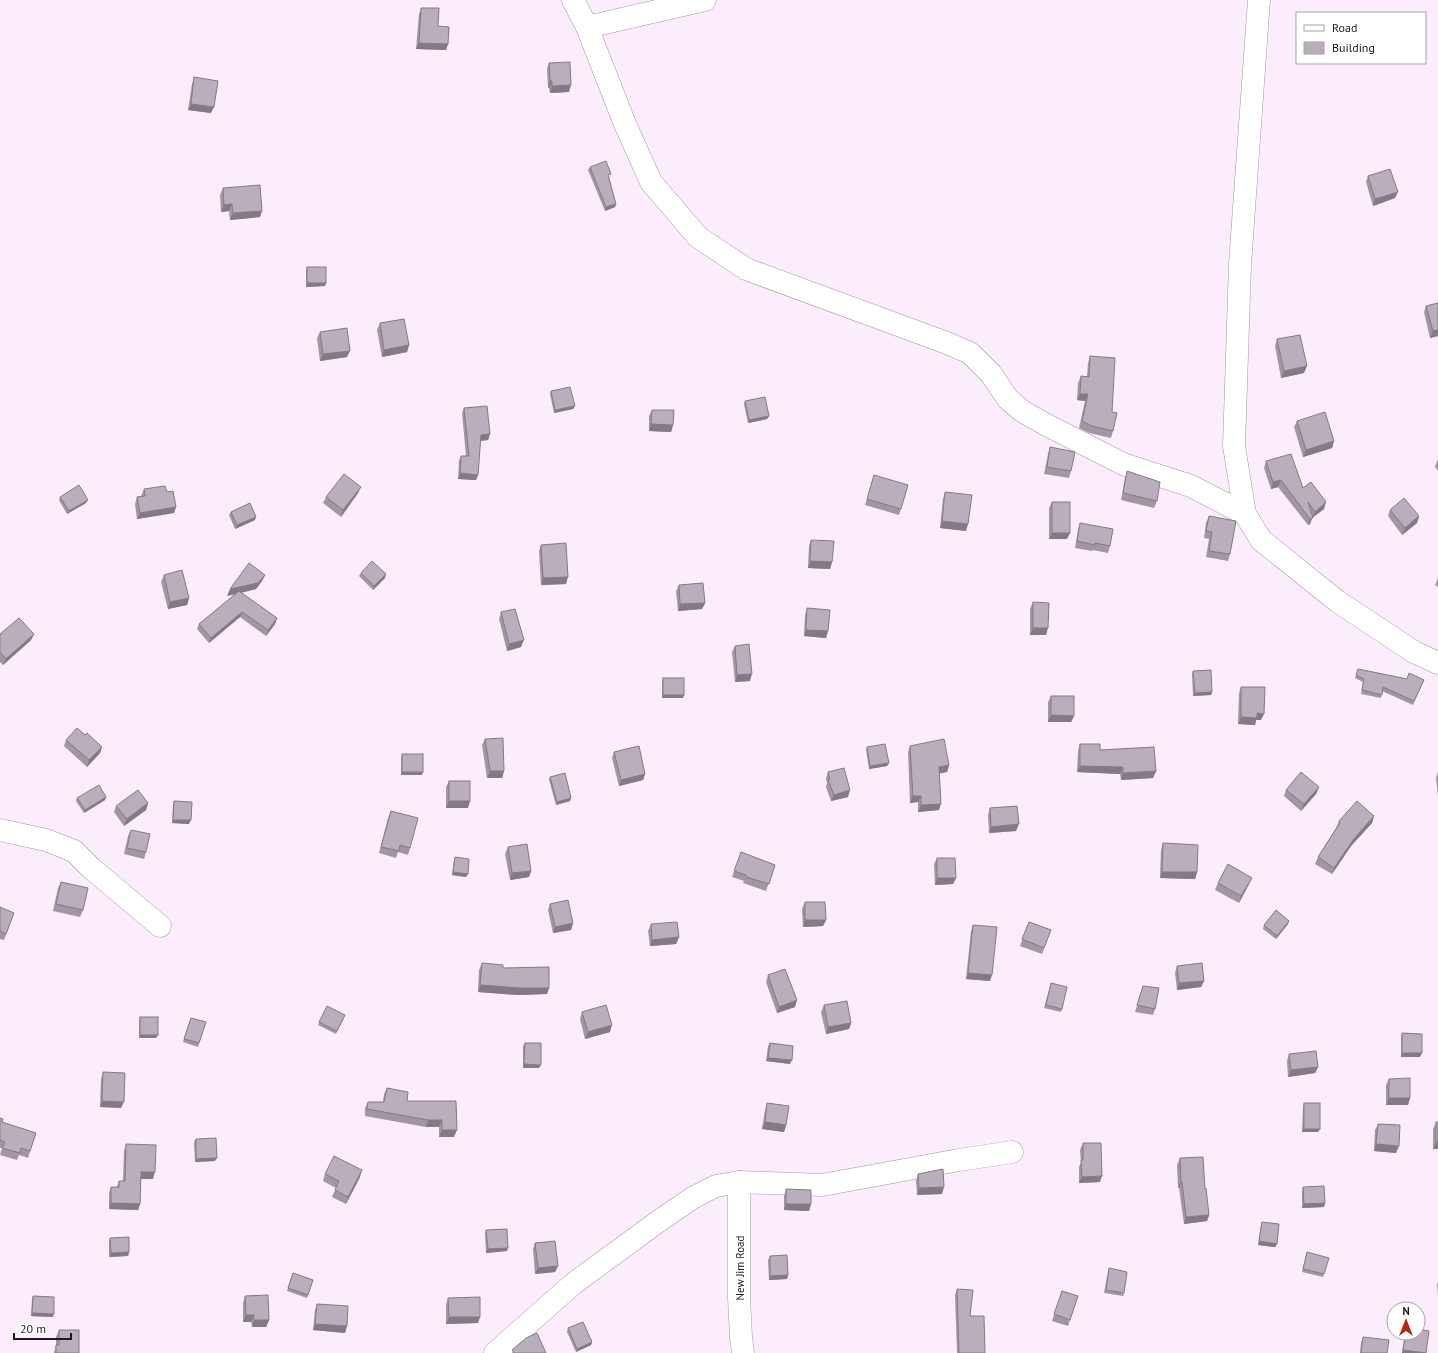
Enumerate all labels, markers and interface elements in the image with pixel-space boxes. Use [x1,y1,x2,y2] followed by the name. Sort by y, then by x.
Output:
[1296,12,1426,64] legend
[1332,20,1357,35] text: Road
[1332,40,1375,55] text: Building
[733,1235,747,1300] street label: New Jim Road
[1386,1301,1426,1341] north arrow
[1402,1304,1410,1318] text: N
[14,1315,71,1341] scale bar
[20,1321,46,1336] text: 20 m

